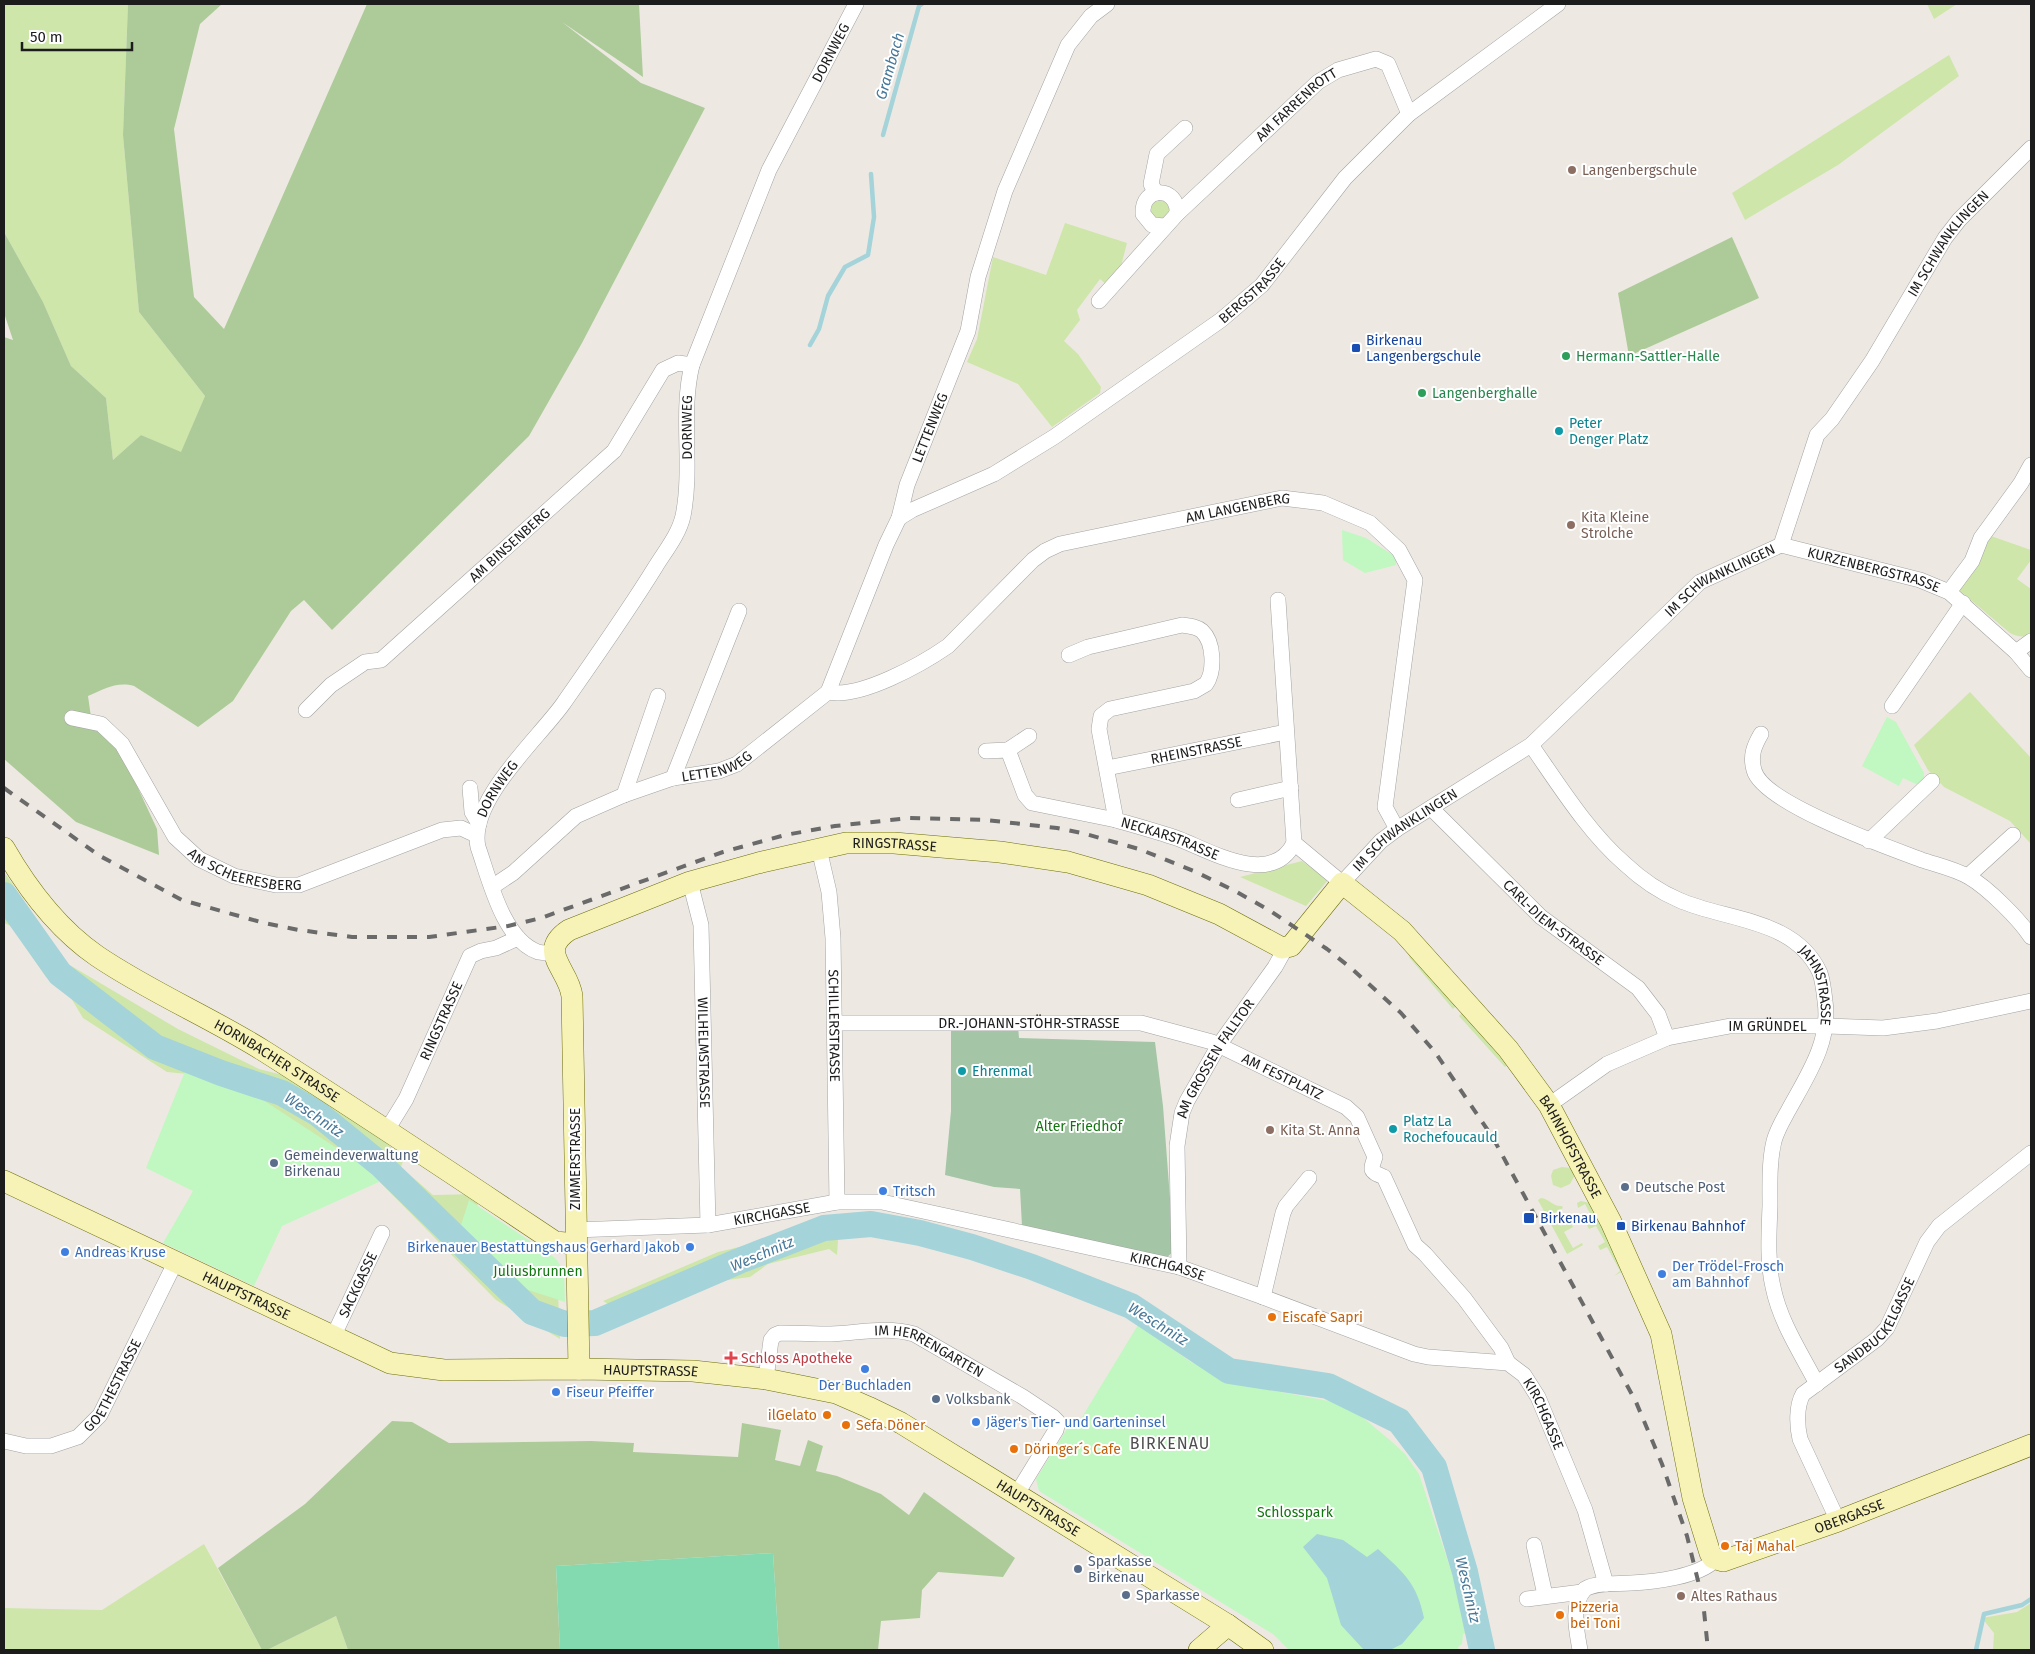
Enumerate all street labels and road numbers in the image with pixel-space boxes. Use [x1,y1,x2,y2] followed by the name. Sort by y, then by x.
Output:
[808,20,853,85] street label: DORNWEG
[1252,64,1341,145] street label: AM FARRENROTT
[1904,187,1993,300] street label: IM SCHWANKLINGEN
[1215,255,1289,327] street label: BERGSTRASSE
[909,390,952,465] street label: LETTENWEG
[678,395,696,460] street label: DORNWEG
[1184,490,1291,527] street label: AM LANGENBERG
[466,505,554,586] street label: AM BINSENBERG
[1661,541,1778,621] street label: IM SCHWANKLINGEN
[1805,544,1943,596] street label: KURZENBERGSTRASSE
[1149,733,1244,768] street label: RHEINSTRASSE
[680,747,756,786] street label: LETTENWEG
[473,757,522,820] street label: DORNWEG
[1349,785,1461,875] street label: IM SCHWANKLINGEN
[1119,814,1221,864] street label: NECKARSTRASSE
[852,835,937,856] street label: RINGSTRASSE
[184,845,302,894] street label: AM SCHEERESBERG
[1499,876,1607,969] street label: CARL-DIEM-STRASSE
[1795,941,1834,1026] street label: JAHNSTRASSE
[824,969,843,1082] street label: SCHILLERSTRASSE
[416,979,467,1063] street label: RINGSTRASSE
[1173,995,1259,1119] street label: AM GROSSEN FALLTOR
[694,997,713,1108] street label: WILHELMSTRASSE
[938,1014,1120,1032] street label: DR.-JOHANN-STÖHR-STRASSE
[211,1016,343,1106] street label: HORNBACHER STRASSE
[1728,1017,1807,1035] street label: IM GRÜNDEL
[1239,1050,1326,1104] street label: AM FESTPLATZ
[1535,1092,1605,1201] street label: BAHNHOFSTRASSE
[567,1108,584,1210] street label: ZIMMERSTRASSE
[732,1199,812,1229] street label: KIRCHGASSE
[335,1249,381,1320] street label: SACKGASSE
[1128,1249,1208,1285] street label: KIRCHGASSE
[200,1268,293,1324] street label: HAUPTSTRASSE
[1831,1274,1918,1377] street label: SANDBUCKELGASSE
[874,1322,986,1381] street label: IM HERRENGARTEN
[80,1336,145,1436] street label: GOETHESTRASSE
[603,1361,699,1381] street label: HAUPTSTRASSE
[1519,1375,1567,1453] street label: KIRCHGASSE
[993,1476,1083,1540] street label: HAUPTSTRASSE
[1812,1496,1887,1538] street label: OBERGASSE

